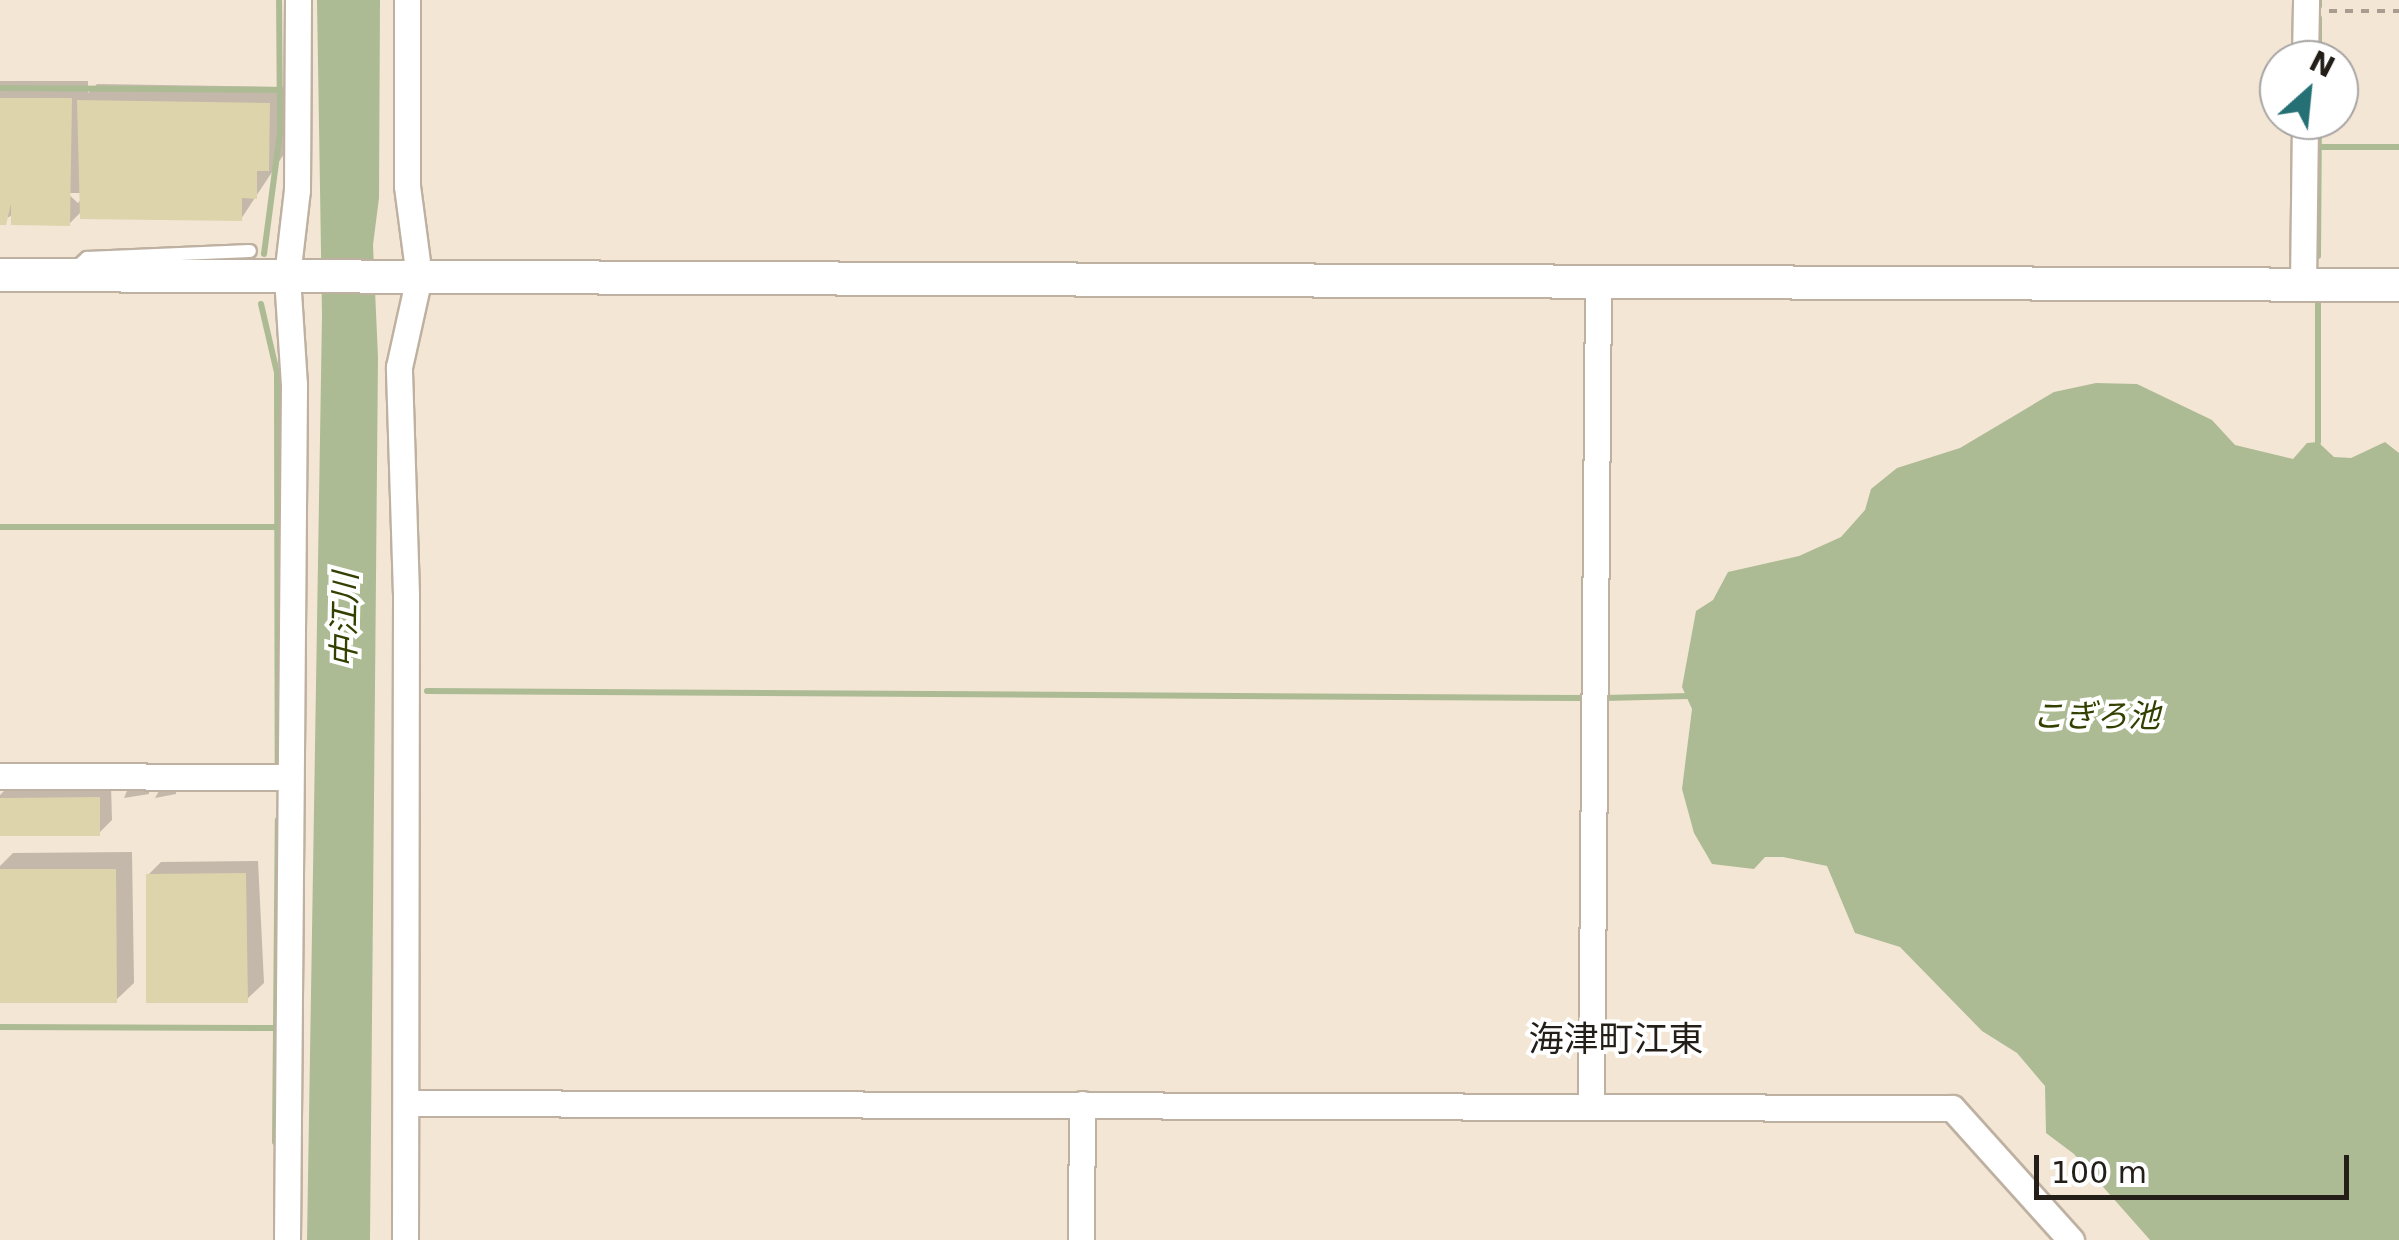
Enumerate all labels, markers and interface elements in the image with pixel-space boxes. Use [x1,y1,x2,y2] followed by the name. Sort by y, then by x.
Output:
[2259,40,2359,140] north arrow
[2304,45,2340,85] text: N
[325,572,365,668] water label: 中江川
[2032,697,2160,735] water label: こぎろ池
[1529,1018,1703,1060] district label: 海津町江東
[2039,1135,2354,1197] scale bar
[2051,1155,2147,1190] text: 100 m

